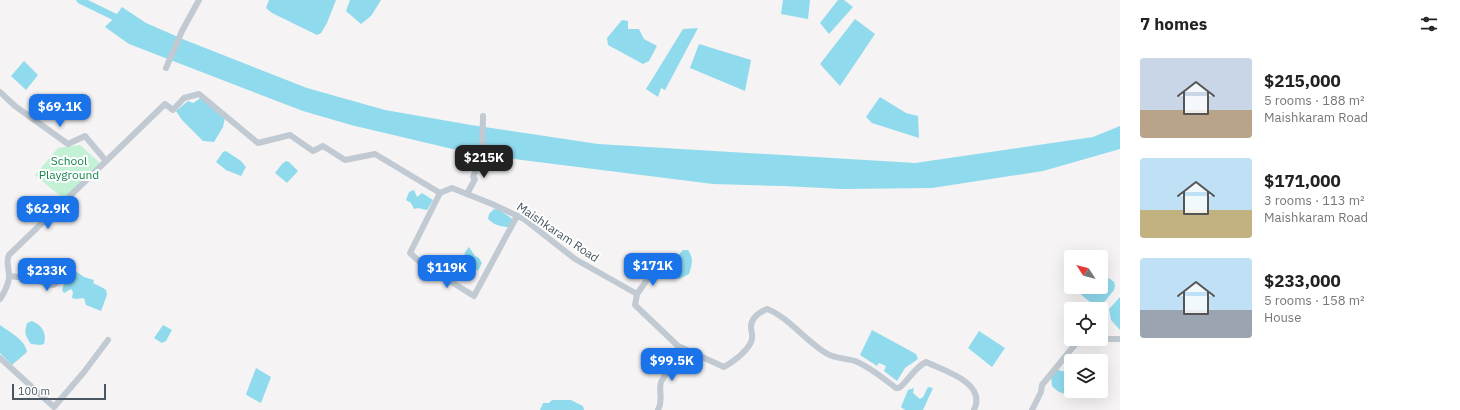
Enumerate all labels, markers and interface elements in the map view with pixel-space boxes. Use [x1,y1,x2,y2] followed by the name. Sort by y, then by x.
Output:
[1140,13,1207,35] text: 7 homes
[1418,13,1440,35] icon: filters
[1264,70,1341,92] text: $215,000
[1172,74,1220,122] icon: home
[1264,92,1365,109] text: 5 rooms · 188 m²
[27,94,93,128] pin: $69.1K
[38,98,82,115] text: $69.1K
[1264,109,1368,126] text: Maishkaram Road
[456,145,512,179] pin: $215K
[464,149,504,166] text: $215K
[39,153,99,182] park label: School Playground
[1264,170,1341,192] text: $171,000
[1172,174,1220,222] icon: home
[1264,192,1365,209] text: 3 rooms · 113 m²
[15,196,81,230] pin: $62.9K
[514,199,602,265] street label: Maishkaram Road
[26,200,70,217] text: $62.9K
[1264,209,1368,226] text: Maishkaram Road
[1064,250,1108,294] north arrow
[1064,250,1108,398] map controls
[625,253,681,287] pin: $171K
[419,255,475,289] pin: $119K
[633,257,673,274] text: $171K
[19,258,75,292] pin: $233K
[427,259,467,276] text: $119K
[27,262,67,279] text: $233K
[1264,270,1341,292] text: $233,000
[1172,274,1220,322] icon: home
[1264,292,1365,309] text: 5 rooms · 158 m²
[1064,302,1108,346] button: locate
[1264,309,1301,326] text: House
[639,348,705,382] pin: $99.5K
[650,352,694,369] text: $99.5K
[1064,354,1108,398] button: layers
[12,382,106,401] scale bar
[18,384,50,398] text: 100 m

